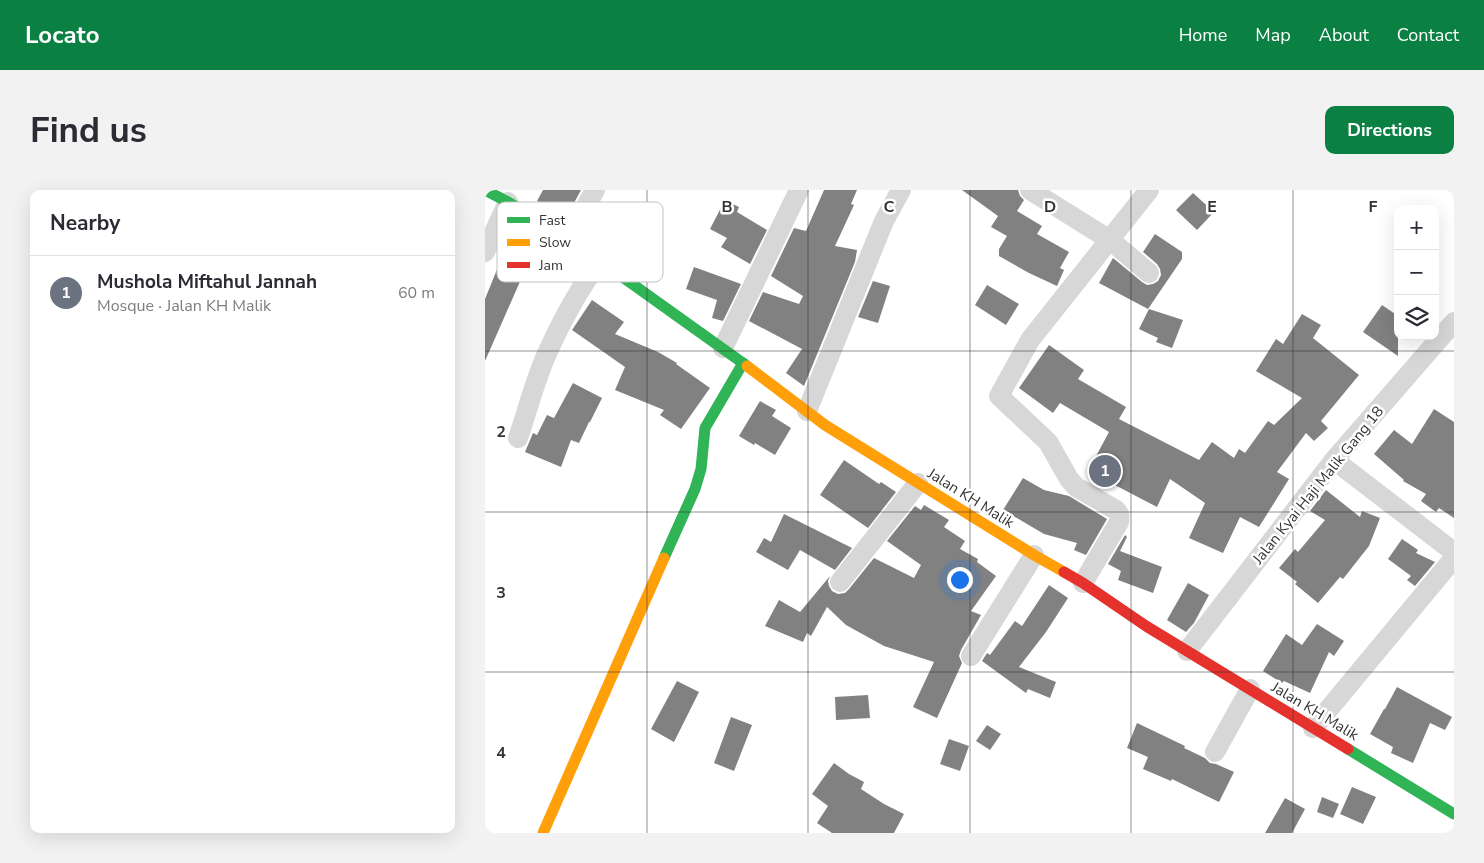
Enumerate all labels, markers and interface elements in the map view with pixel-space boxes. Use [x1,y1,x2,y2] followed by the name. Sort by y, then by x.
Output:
[25,19,100,51] text: Locato
[1179,23,1227,47] text: Home
[1255,23,1291,47] text: Map
[1319,23,1369,47] text: About
[1397,23,1459,47] text: Contact
[1325,106,1454,154] button: Directions
[30,107,147,154] text: Find us
[721,196,733,218] text: B
[884,196,895,218] text: C
[1044,196,1056,218] text: D
[1207,196,1217,218] text: E
[1369,196,1378,218] text: F
[497,202,663,282] legend
[1394,205,1439,340] map controls
[1394,205,1439,250] button: +
[50,209,120,237] text: Nearby
[539,211,565,230] text: Fast
[539,233,571,252] text: Slow
[1394,250,1439,295] button: −
[538,256,563,275] text: Jam
[97,269,317,295] text: Mushola Miftahul Jannah
[61,282,71,304] text: 1
[398,282,435,304] text: 60 m
[97,295,271,317] text: Mosque · Jalan KH Malik
[1394,295,1439,340] button: layers
[1247,402,1388,569] street label: Jalan Kyai Haji Malik Gang 18
[496,421,506,443] text: 2
[1089,452,1121,490] pin: 1
[923,463,1018,533] street label: Jalan KH Malik
[947,567,973,593] your location
[496,582,506,604] text: 3
[1267,677,1363,745] street label: Jalan KH Malik
[496,742,506,764] text: 4

